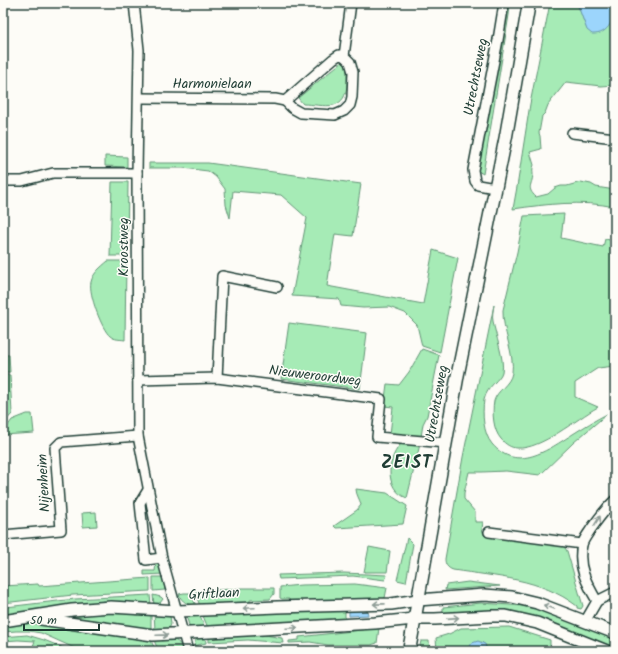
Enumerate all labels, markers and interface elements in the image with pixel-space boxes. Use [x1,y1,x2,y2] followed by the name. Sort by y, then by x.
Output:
[458,36,494,118] street label: Utrechtseweg
[172,73,252,95] street label: Harmonielaan
[113,217,135,277] street label: Kroostweg
[268,359,362,393] street label: Nieuweroordweg
[419,363,455,445] street label: Utrechtseweg
[381,449,434,478] district label: ZEIST
[31,453,57,513] street label: Nijenheim
[593,516,601,527] one-way arrow
[188,582,240,606] street label: Griftlaan
[373,600,386,608] one-way arrow
[542,603,555,610] one-way arrow
[243,604,256,611] one-way arrow
[24,606,99,632] scale bar
[30,611,57,630] text: 50 m
[446,615,459,622] one-way arrow
[285,624,298,631] one-way arrow
[155,631,168,638] one-way arrow

